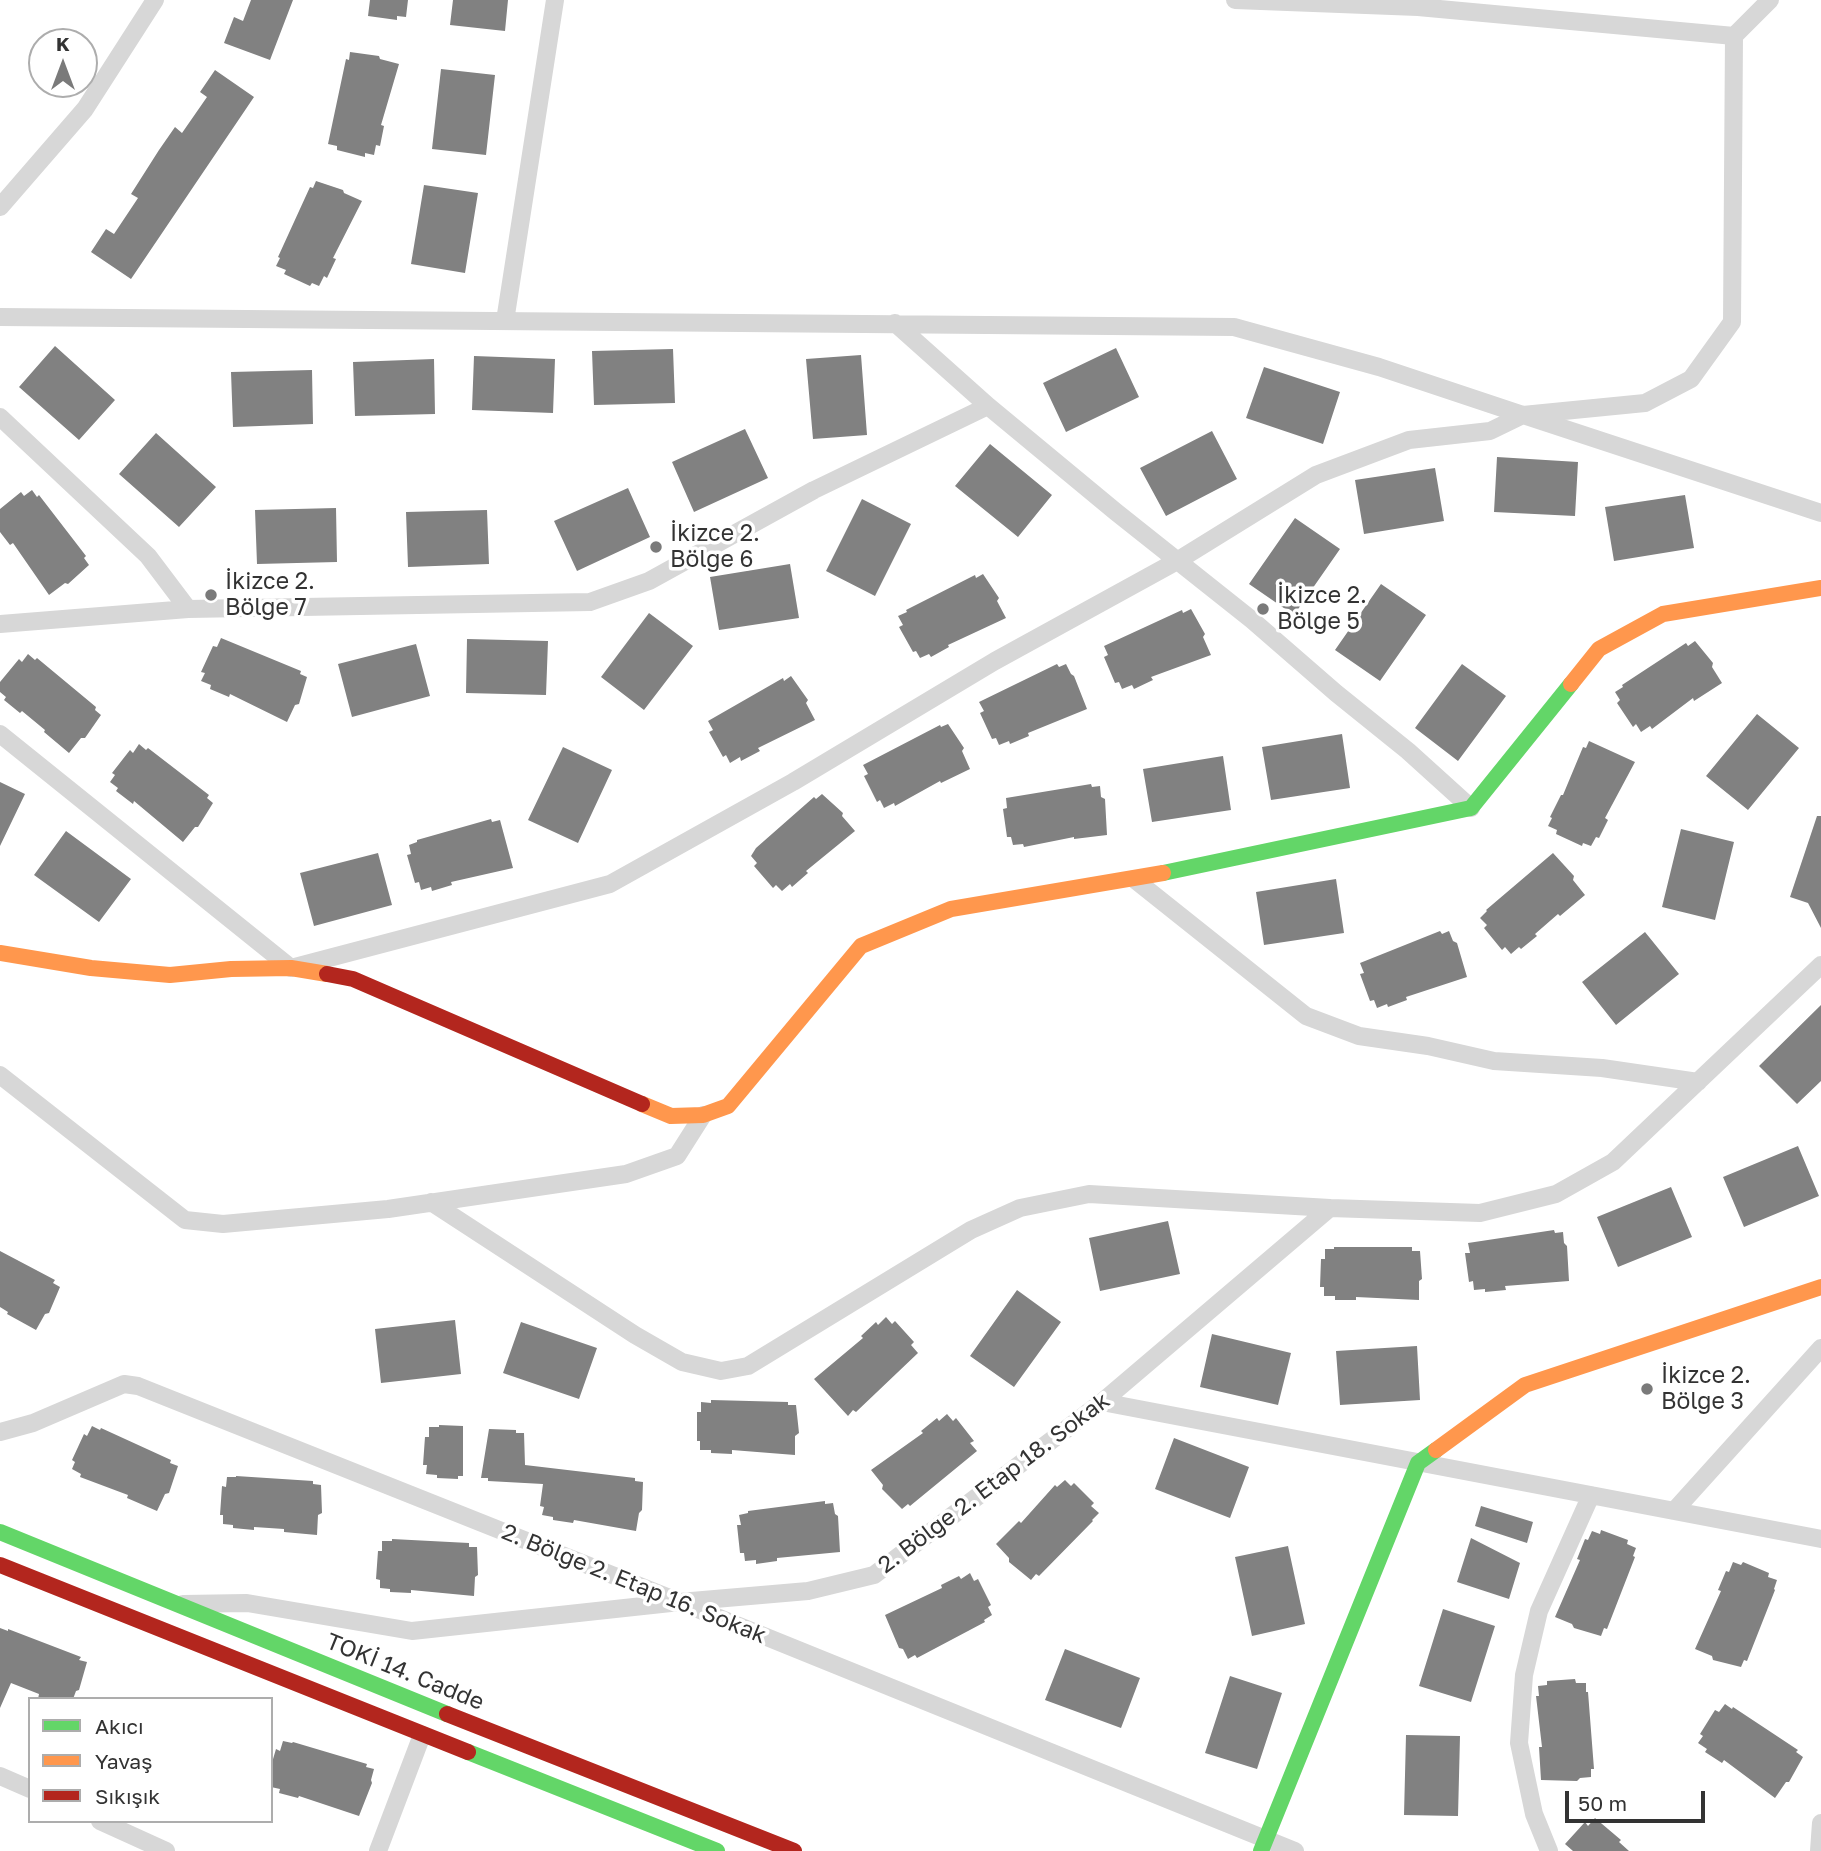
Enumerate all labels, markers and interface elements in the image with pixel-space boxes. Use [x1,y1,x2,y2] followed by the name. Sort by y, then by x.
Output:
[28,28,98,98] north arrow
[56,32,70,55] text: K
[670,520,760,574] place label: İkizce 2. Bölge 6
[648,539,664,555] marker: İkizce 2. Bölge 6
[225,568,315,622] place label: İkizce 2. Bölge 7
[1277,582,1367,636] place label: İkizce 2. Bölge 5
[203,587,219,603] marker: İkizce 2. Bölge 7
[1255,601,1271,617] marker: İkizce 2. Bölge 5
[1661,1362,1751,1416] place label: İkizce 2. Bölge 3
[1639,1381,1655,1397] marker: İkizce 2. Bölge 3
[873,1387,1115,1579] street label: 2. Bölge 2. Etap 18. Sokak
[498,1518,770,1650] street label: 2. Bölge 2. Etap 16. Sokak
[322,1628,488,1716] street label: TOKİ 14. Cadde
[28,1697,273,1823] legend
[95,1713,144,1739] text: Akıcı
[95,1748,152,1774] text: Yavaş
[1569,1778,1709,1822] scale bar
[95,1783,160,1809] text: Sıkışık
[1578,1790,1627,1816] text: 50 m

